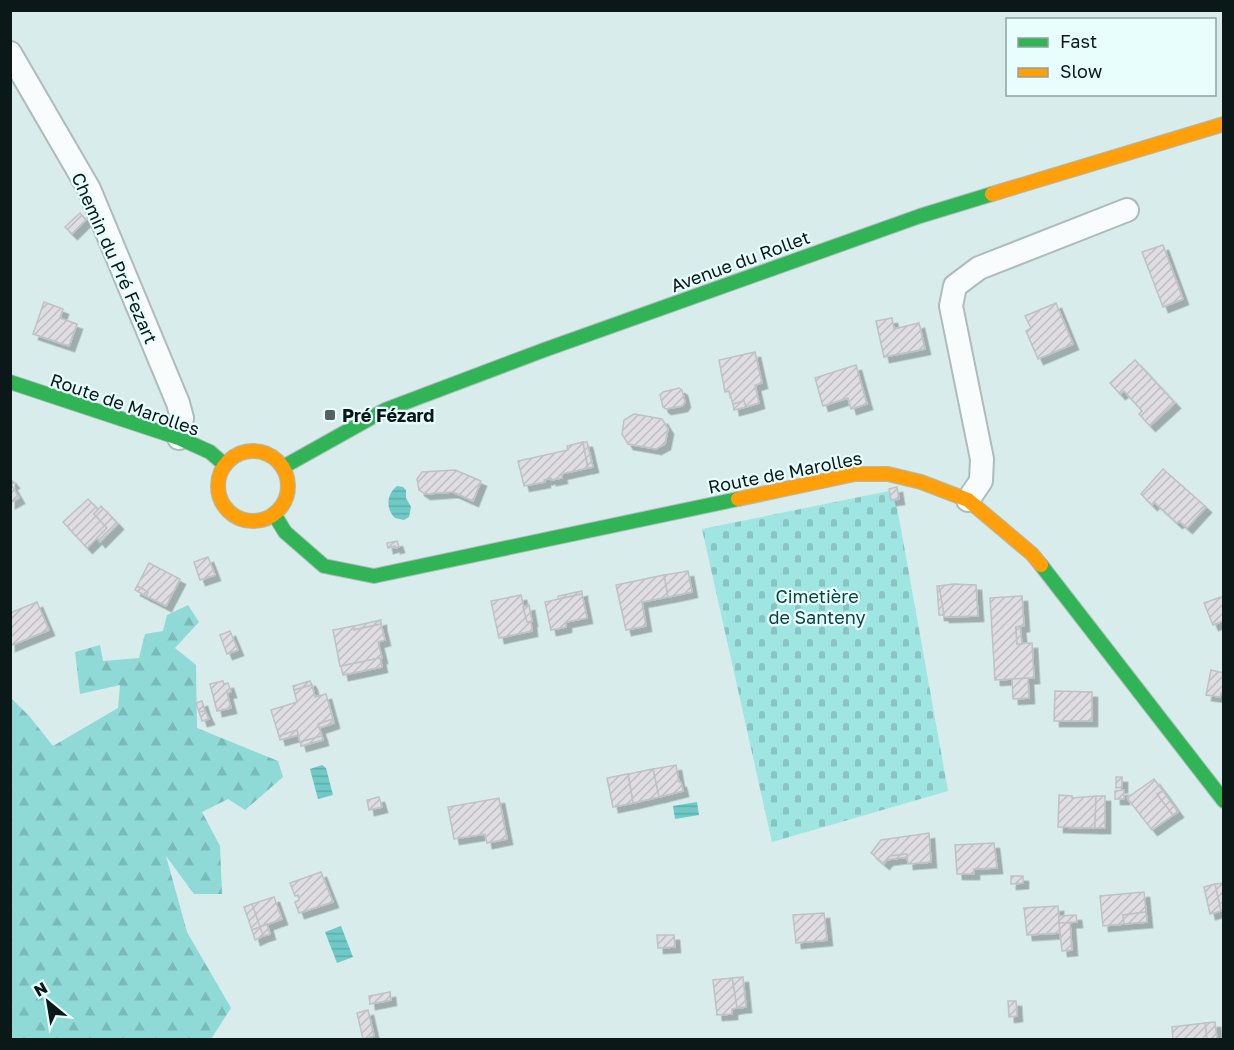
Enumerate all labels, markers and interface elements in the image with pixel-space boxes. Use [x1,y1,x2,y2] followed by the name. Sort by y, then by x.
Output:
[1006,18,1216,96] legend
[1060,30,1097,52] text: Fast
[1060,60,1103,82] text: Slow
[67,169,163,347] street label: Chemin du Pré Fezart
[667,226,813,296] street label: Avenue du Rollet
[47,368,203,440] street label: Route de Marolles
[342,404,434,426] place label: Pré Fézard
[323,408,337,422] marker: Pré Fézard
[706,446,864,498] street label: Route de Marolles
[768,585,866,628] park label: Cimetière de Santeny
[18,972,78,1032] north arrow
[30,977,51,1001] text: N

